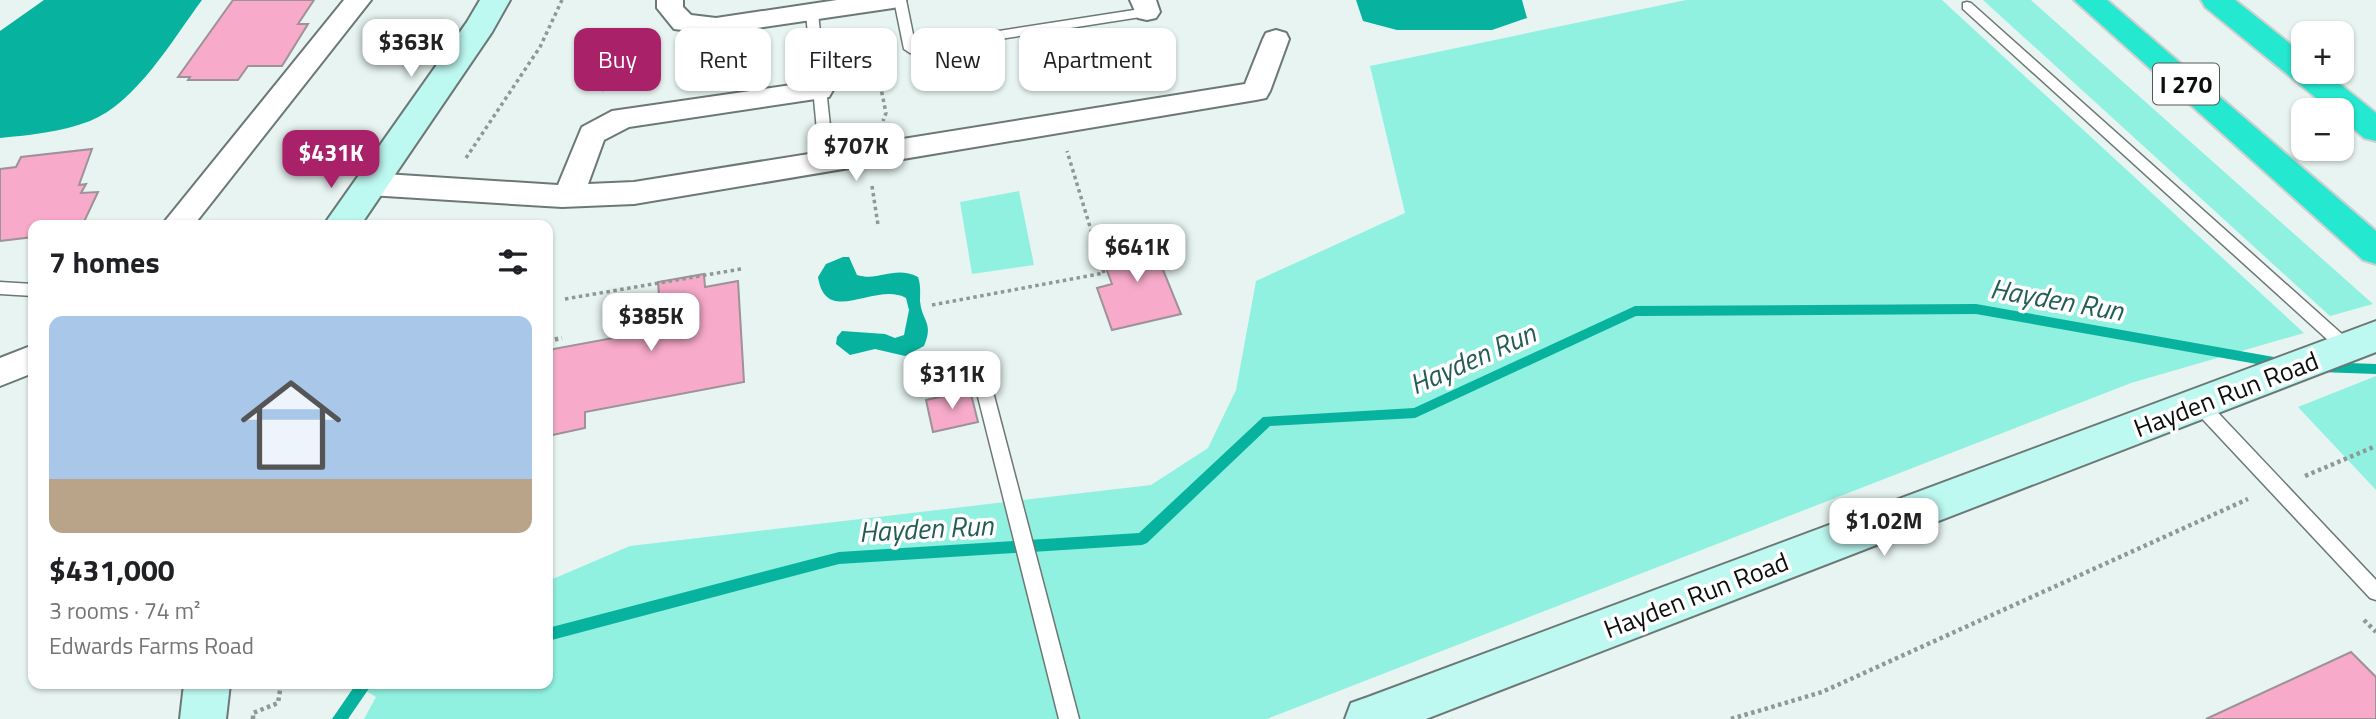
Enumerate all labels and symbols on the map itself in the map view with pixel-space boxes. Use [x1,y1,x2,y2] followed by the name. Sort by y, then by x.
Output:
[362,20,460,79] pin: $363K
[2153,64,2219,104] road number: I 270
[807,124,905,183] pin: $707K
[282,130,380,190] pin: $431K
[1088,224,1186,284] pin: $641K
[1987,266,2128,332] water label: Hayden Run
[602,294,700,353] pin: $385K
[1402,311,1543,405] water label: Hayden Run
[2128,341,2324,447] street label: Hayden Run Road
[903,352,1001,411] pin: $311K
[1827,498,1941,558] pin: $1.02M
[858,503,995,553] water label: Hayden Run
[1598,542,1794,648] street label: Hayden Run Road

